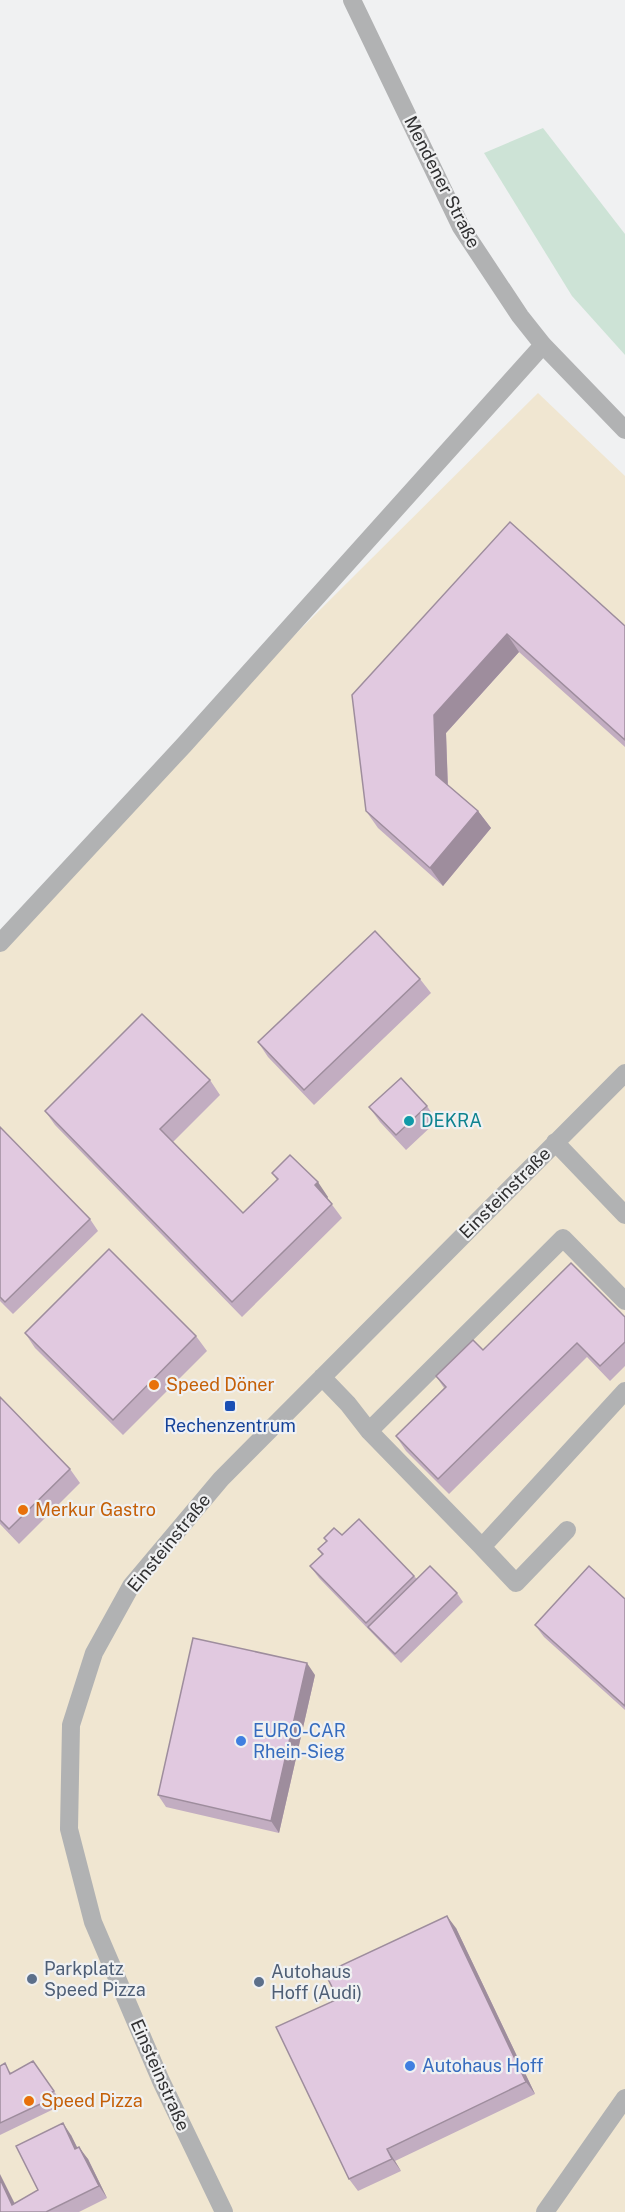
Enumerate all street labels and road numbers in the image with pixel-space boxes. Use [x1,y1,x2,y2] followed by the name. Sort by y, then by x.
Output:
[400,112,485,251] street label: Mendener Straße
[455,1143,554,1242] street label: Einsteinstraße
[123,1489,215,1596] street label: Einsteinstraße
[126,2016,194,2134] street label: Einsteinstraße

